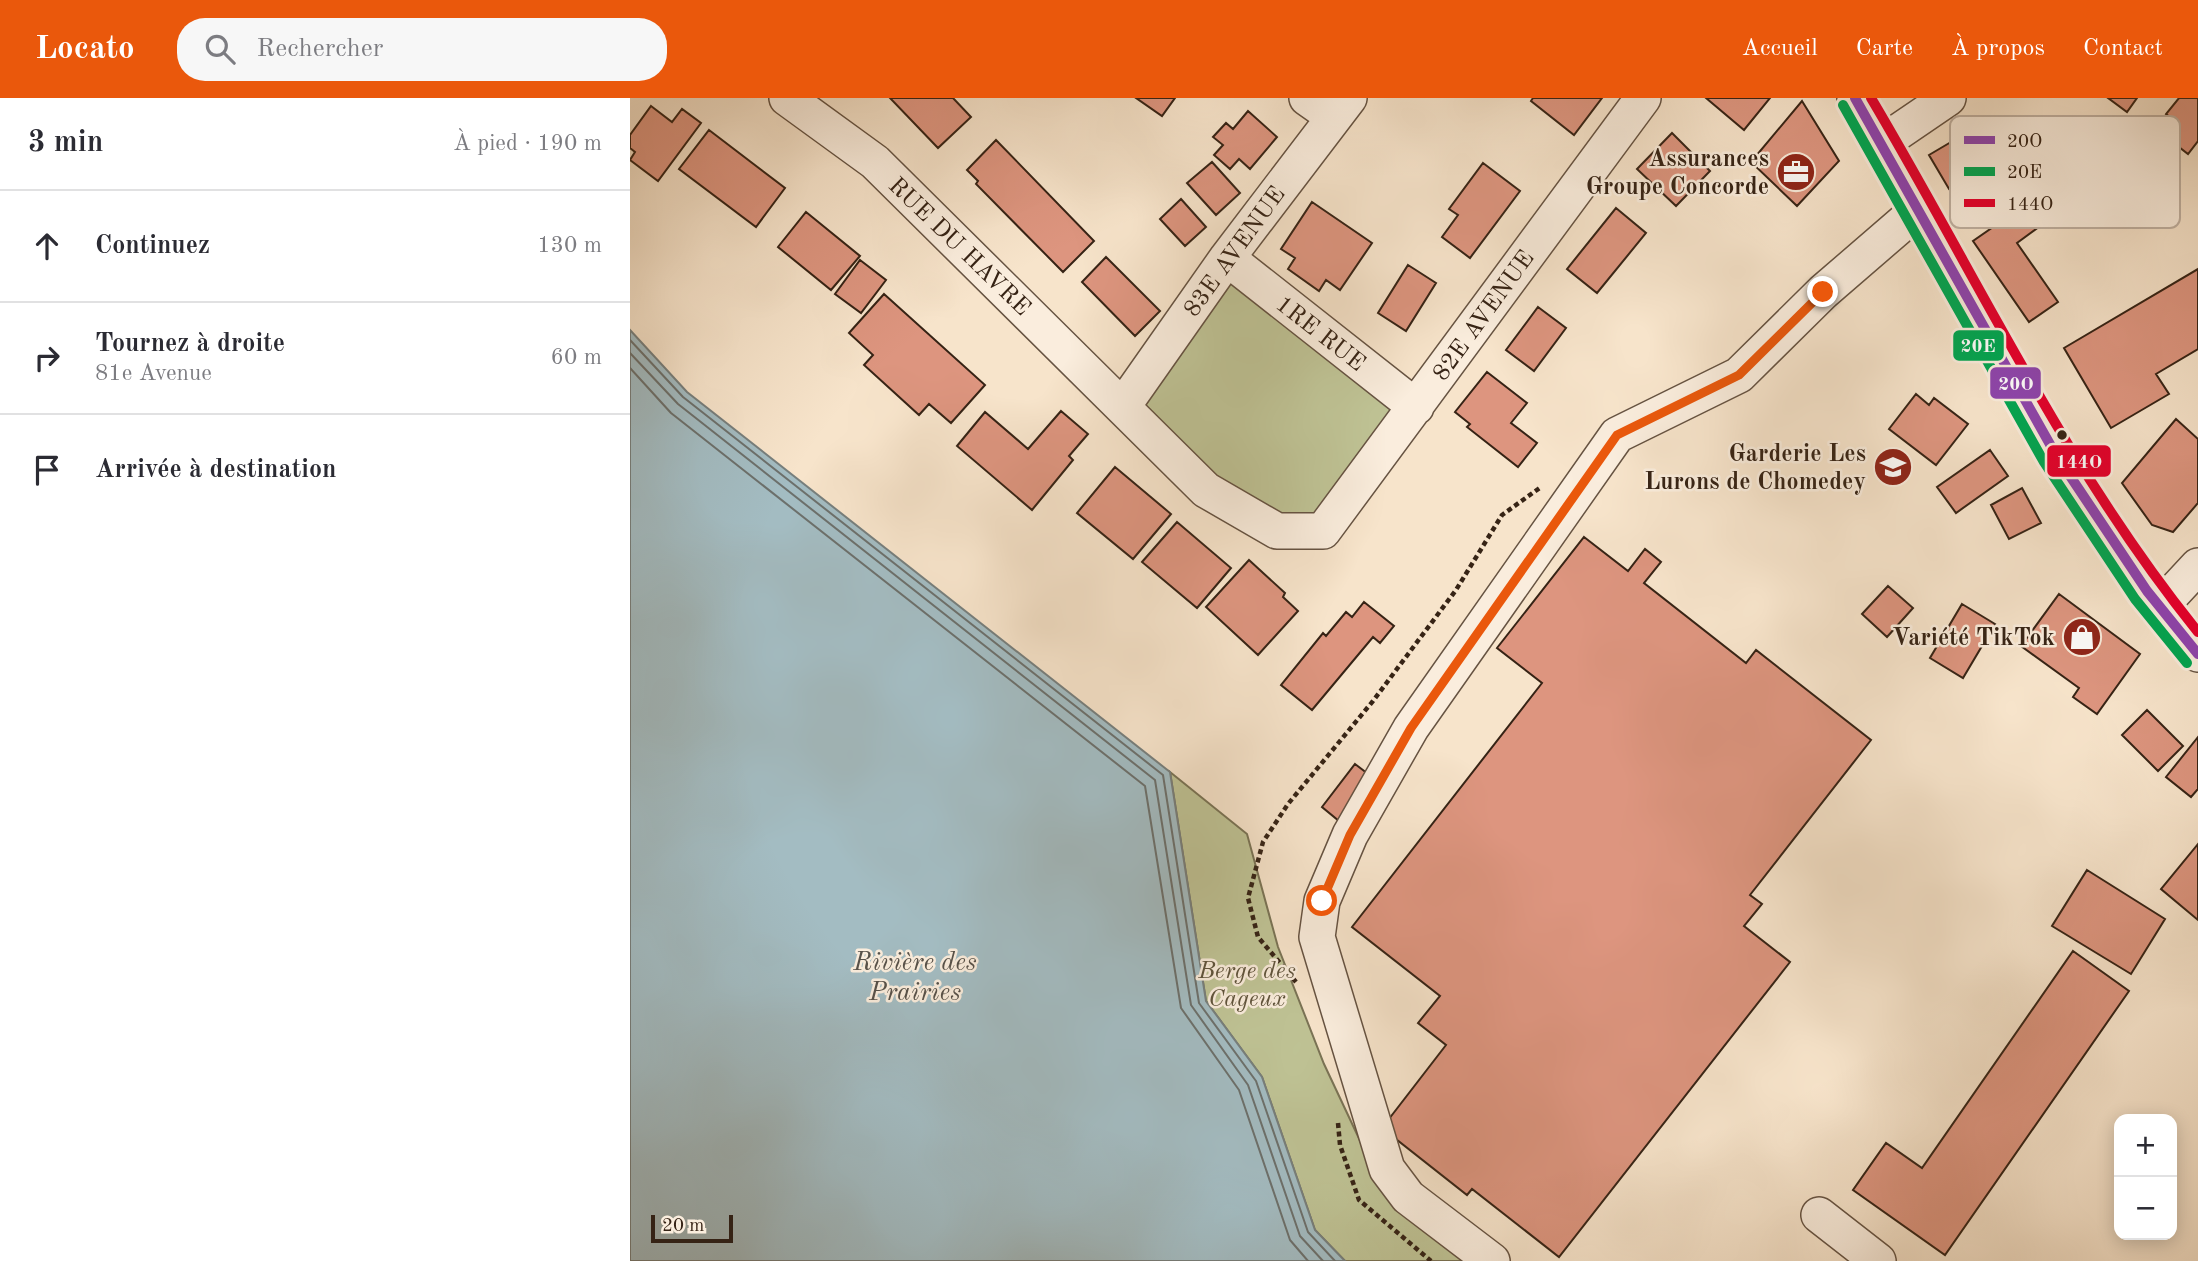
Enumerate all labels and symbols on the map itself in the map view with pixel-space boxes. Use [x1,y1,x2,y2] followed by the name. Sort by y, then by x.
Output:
[1950,116,2180,228] legend
[2007,133,2042,152] text: 20O
[1586,148,1769,200] place label: Assurances Groupe Concorde
[1775,151,1817,193] office icon: Assurances Groupe Concorde
[2007,164,2042,183] text: 20E
[883,174,1034,321] street label: RUE DU HAVRE
[1181,183,1291,322] street label: 83E AVENUE
[2007,196,2053,215] text: 144O
[1430,247,1540,386] street label: 82E AVENUE
[1807,276,1838,307] route end
[1271,292,1369,377] street label: 1RE RUE
[1952,329,2005,362] line badge: 20E
[1960,338,1996,357] text: 20E
[1989,366,2042,400] line badge: 20O
[1998,376,2034,395] text: 20O
[2055,428,2069,442] unlabelled marker
[1644,443,1866,495] place label: Garderie Les Lurons de Chomedey
[2046,444,2112,478] line badge: 144O
[1872,446,1914,488] school or university icon: Garderie Les Lurons de Chomedey
[2056,454,2102,473] text: 144O
[2061,616,2103,658] shop icon: Variété TikTok
[1892,627,2055,651] place label: Variété TikTok
[1306,885,1337,916] route start
[852,950,977,1006] water label: Rivière des Prairies
[1197,960,1296,1012] park label: Berge des Cageux
[651,1212,733,1244] scale bar

